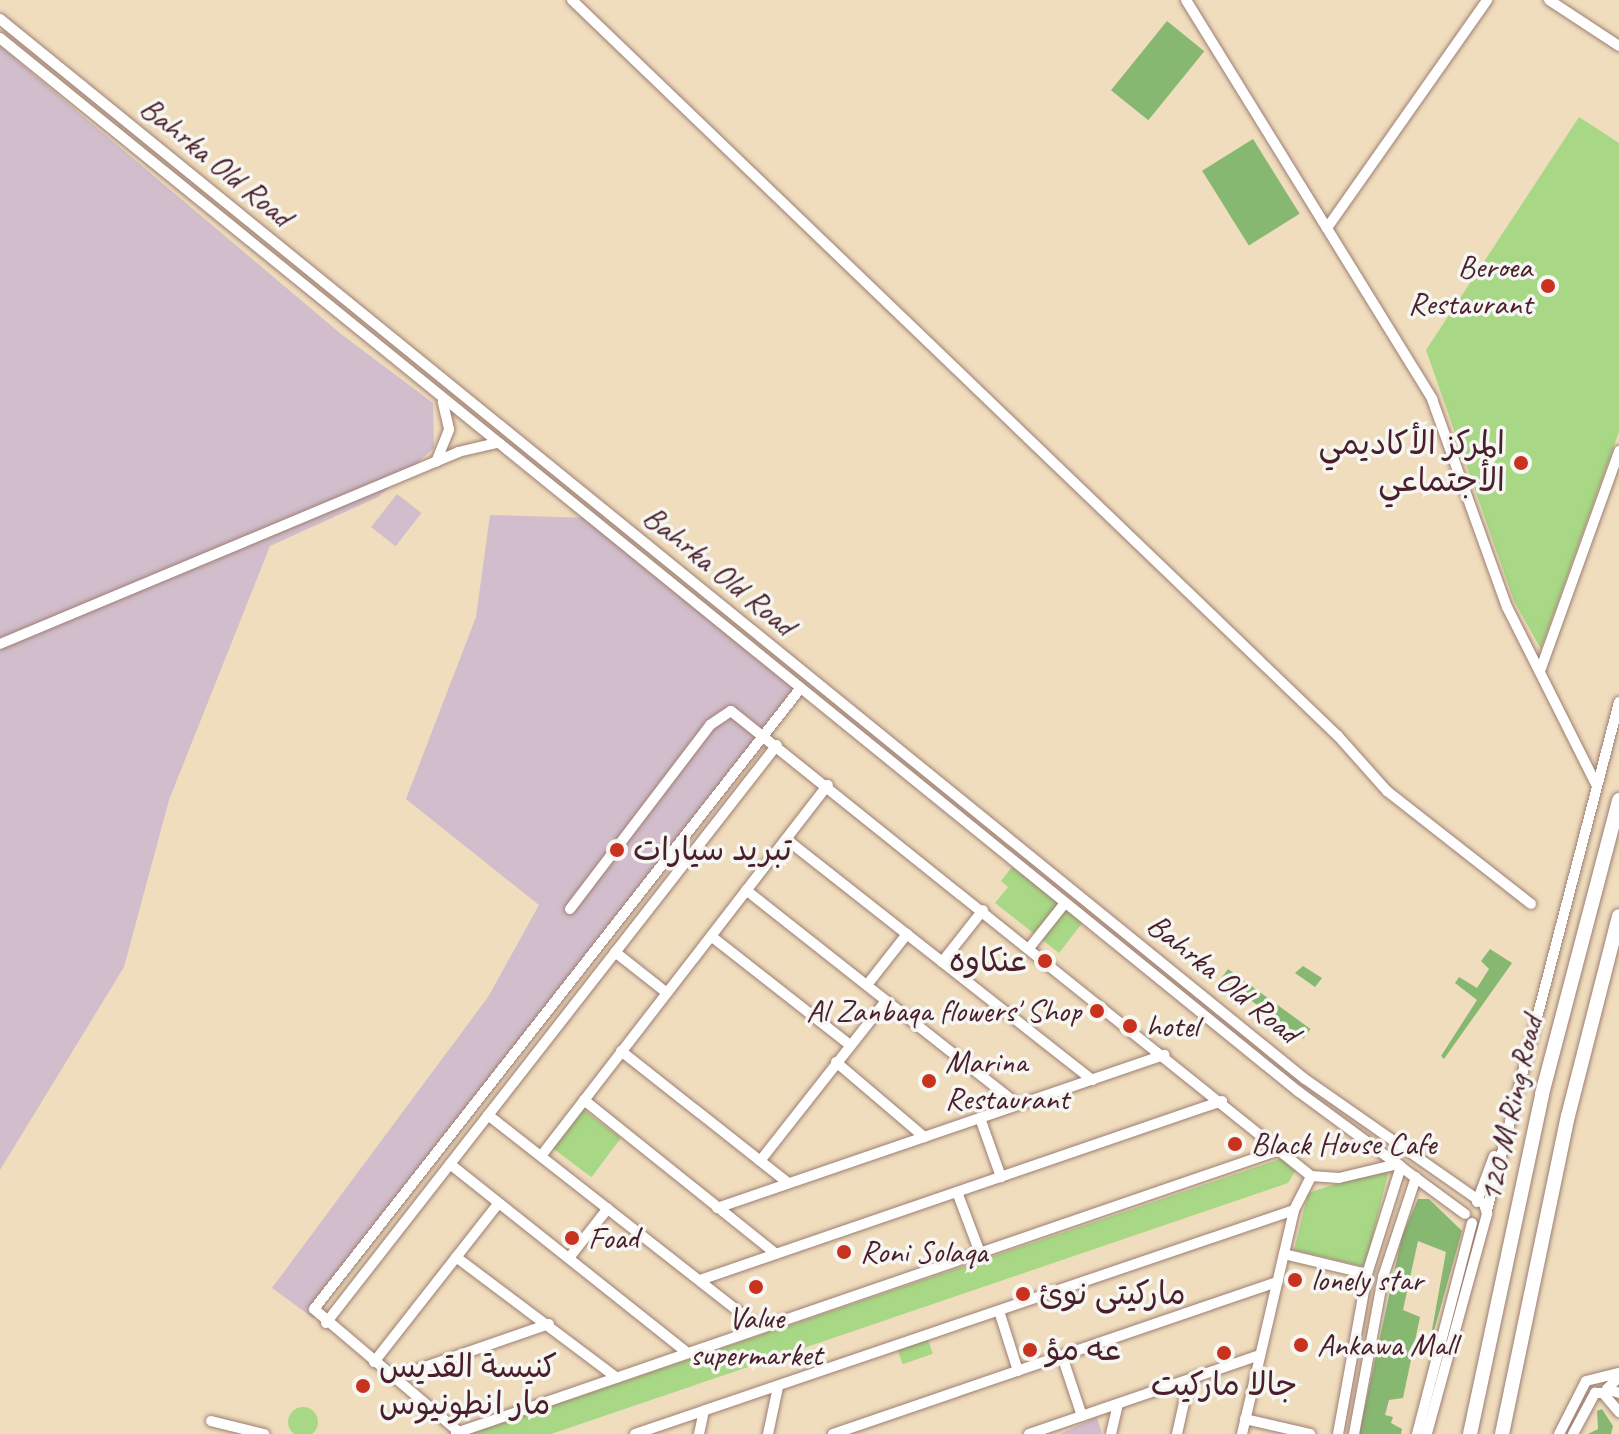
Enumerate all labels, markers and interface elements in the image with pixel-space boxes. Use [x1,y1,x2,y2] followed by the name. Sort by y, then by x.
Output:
[132,89,300,235] street label: Bahrka Old Road
[1408,249,1532,324] place label: Beroea Restaurant
[1539,277,1557,295] marker: Beroea Restaurant
[1318,426,1505,501] place label: المركز الأكاديمي الأجتماعي
[1512,454,1530,472] marker: المركز الأكاديمي الأجتماعي
[635,498,803,644] street label: Bahrka Old Road
[633,831,792,869] place label: تبريد سيارات
[608,841,626,859] marker: تبريد سيارات
[1139,906,1307,1052] street label: Bahrka Old Road
[949,942,1029,980] place label: عنكاوه
[1036,952,1054,970] marker: عنكاوه
[807,992,1081,1030] place label: Al Zanbaqa flowers' Shop
[1088,1002,1106,1020] marker: Al Zanbaqa flowers' Shop
[1146,1007,1199,1045] place label: hotel
[1471,1011,1551,1207] street label: 120 M Ring Road
[1121,1017,1139,1035] marker: hotel
[945,1044,1069,1119] place label: Marina Restaurant
[920,1072,938,1090] marker: Marina Restaurant
[1251,1125,1437,1163] place label: Black House Cafe
[1226,1135,1244,1153] marker: Black House Cafe
[588,1219,639,1257] place label: Foad
[563,1229,581,1247] marker: Foad
[860,1233,986,1271] place label: Roni Solaqa
[835,1243,853,1261] marker: Roni Solaqa
[1311,1261,1424,1299] place label: lonely star
[1286,1271,1304,1289] marker: lonely star
[1039,1275,1186,1313] place label: مارکیتی نوئ
[747,1278,765,1296] marker: Value supermarket
[1014,1285,1032,1303] marker: مارکیتی نوئ
[690,1300,822,1375] place label: Value supermarket
[1317,1326,1458,1364] place label: Ankawa Mall
[1046,1331,1121,1369] place label: عه مؤ
[1292,1336,1310,1354] marker: Ankawa Mall
[1021,1341,1039,1359] marker: عه مؤ
[1215,1344,1233,1362] marker: جالا ماركيت
[379,1349,557,1424] place label: كنيسة القديس مار انطونيوس
[1151,1366,1297,1404] place label: جالا ماركيت
[354,1377,372,1395] marker: كنيسة القديس مار انطونيوس

